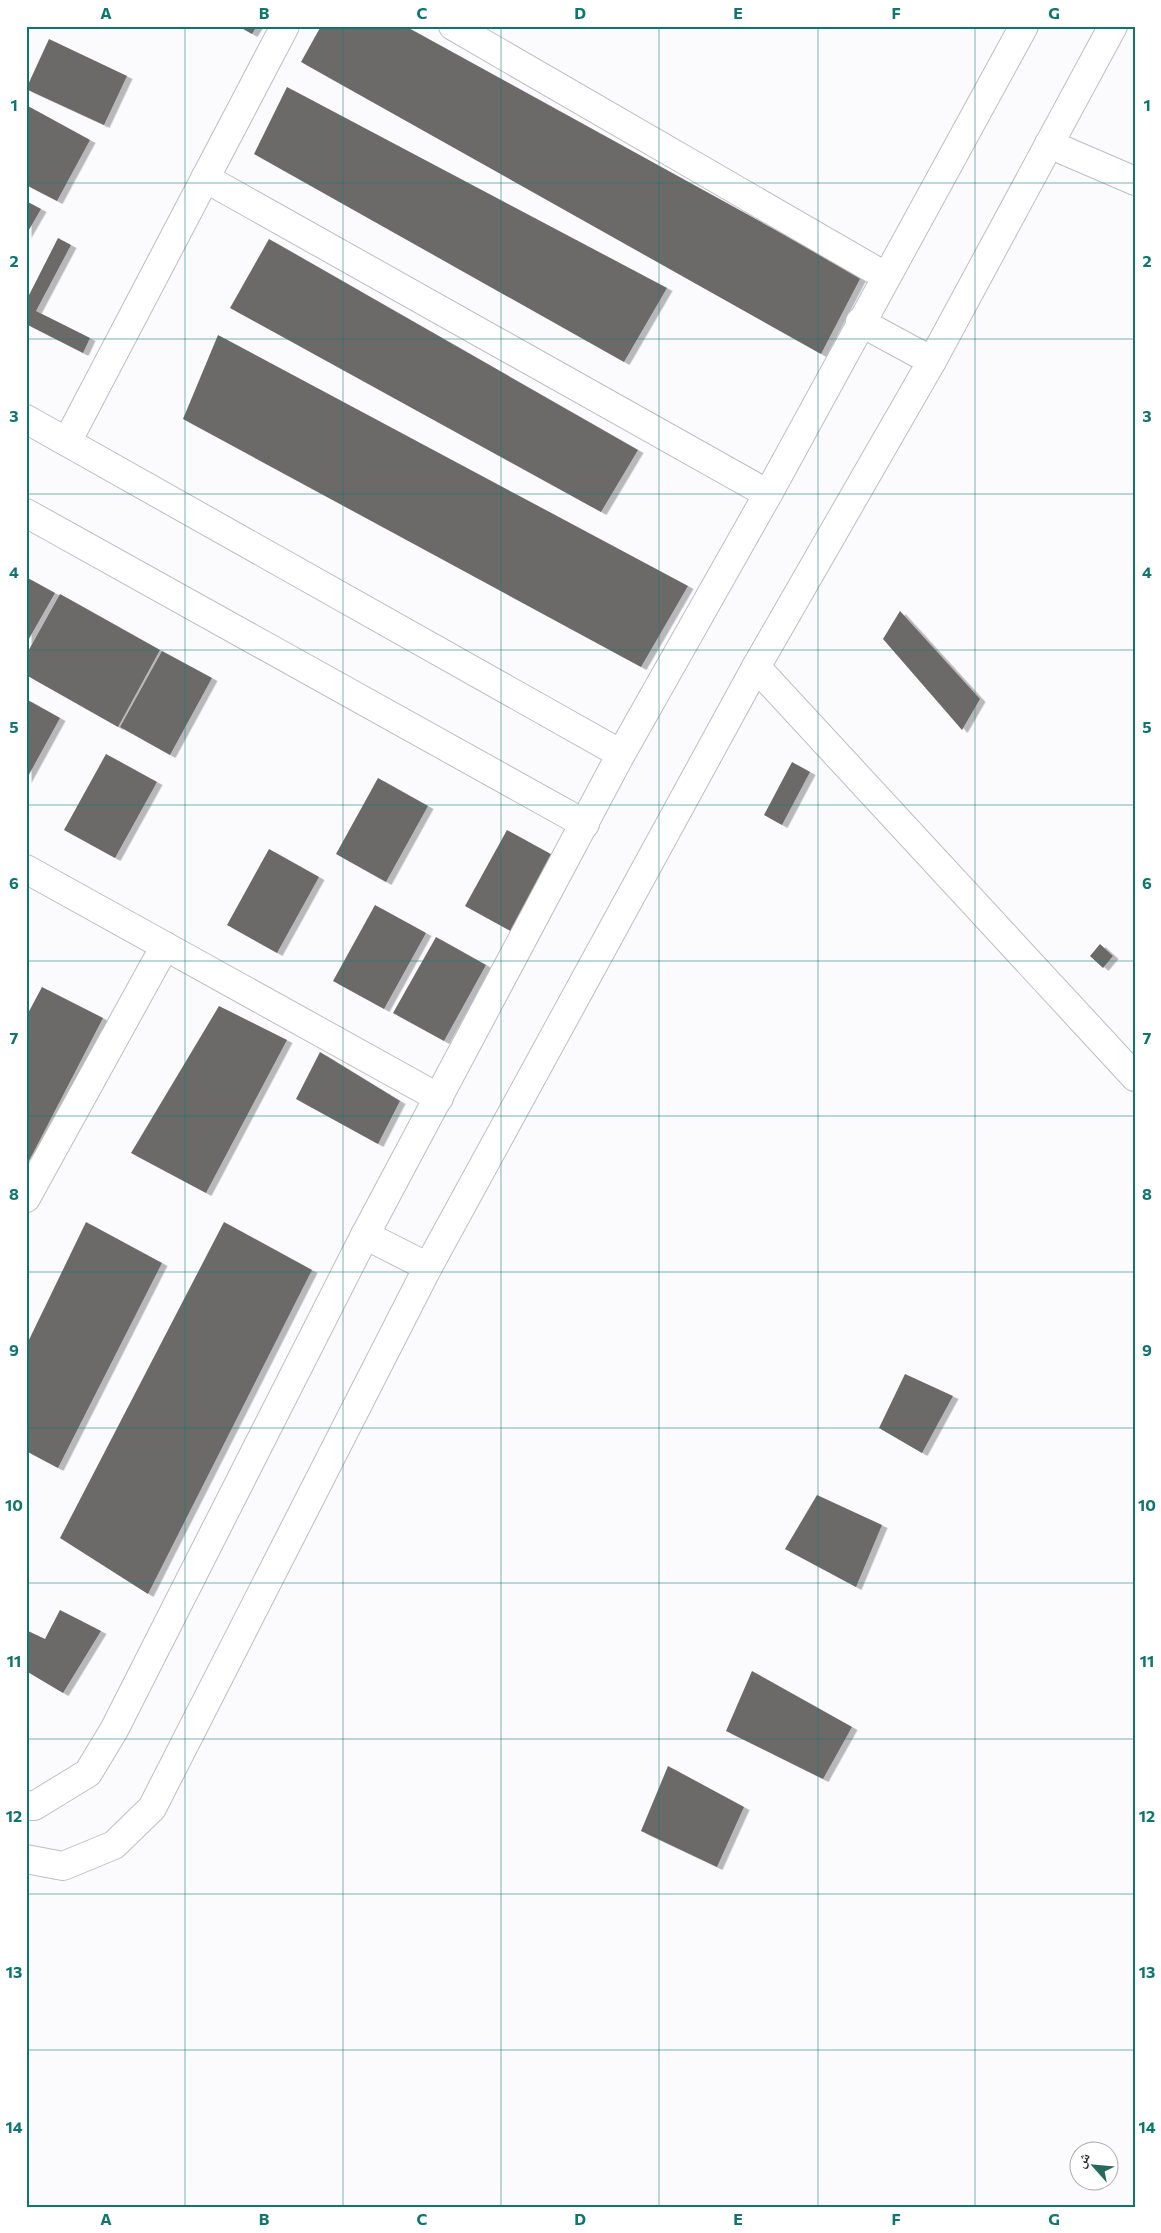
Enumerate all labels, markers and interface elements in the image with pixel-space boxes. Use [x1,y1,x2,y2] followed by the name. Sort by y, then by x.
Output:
[100,3,112,22] text: A
[259,3,270,22] text: B
[417,3,428,22] text: C
[574,3,586,22] text: D
[733,3,743,22] text: E
[891,3,901,22] text: F
[1048,3,1060,22] text: G
[10,95,18,114] text: 1
[1143,95,1151,114] text: 1
[9,251,19,270] text: 2
[1142,251,1152,270] text: 2
[9,406,19,425] text: 3
[1142,406,1152,425] text: 3
[9,562,19,581] text: 4
[1142,562,1152,581] text: 4
[9,717,19,736] text: 5
[1142,717,1152,736] text: 5
[9,873,19,892] text: 6
[1142,873,1152,892] text: 6
[10,1028,19,1047] text: 7
[1143,1028,1152,1047] text: 7
[9,1184,19,1203] text: 8
[1142,1184,1152,1203] text: 8
[9,1340,19,1359] text: 9
[1142,1340,1152,1359] text: 9
[5,1495,23,1514] text: 10
[1138,1495,1156,1514] text: 10
[7,1651,21,1670] text: 11
[1140,1651,1154,1670] text: 11
[6,1806,22,1825] text: 12
[1139,1806,1155,1825] text: 12
[6,1962,22,1981] text: 13
[1139,1962,1155,1981] text: 13
[5,2117,23,2136] text: 14
[1138,2117,1156,2136] text: 14
[1068,2140,1118,2190] north arrow
[1071,2149,1094,2171] text: ش
[100,2209,112,2228] text: A
[259,2209,270,2228] text: B
[417,2209,428,2228] text: C
[574,2209,586,2228] text: D
[733,2209,743,2228] text: E
[891,2209,901,2228] text: F
[1048,2209,1060,2228] text: G

